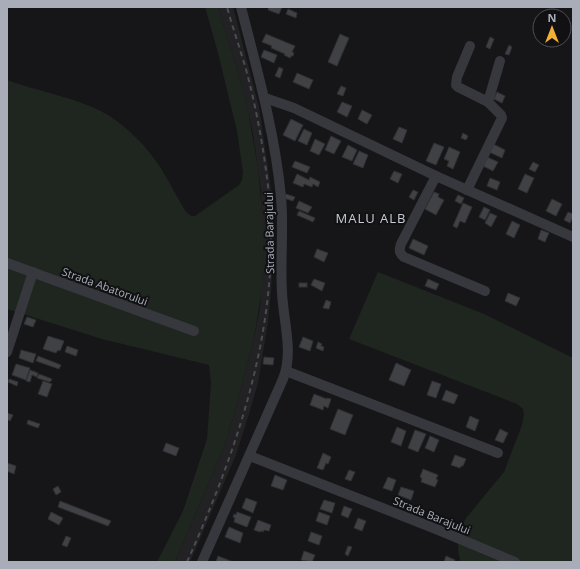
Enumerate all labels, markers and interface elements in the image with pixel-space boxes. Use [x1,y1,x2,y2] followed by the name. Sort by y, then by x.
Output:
[532,8,572,48] north arrow
[548,10,556,25] text: N
[261,192,277,274] street label: Strada Barajului
[336,209,406,227] district label: MALU ALB
[60,264,150,308] street label: Strada Abatorului
[391,493,473,537] street label: Strada Barajului

